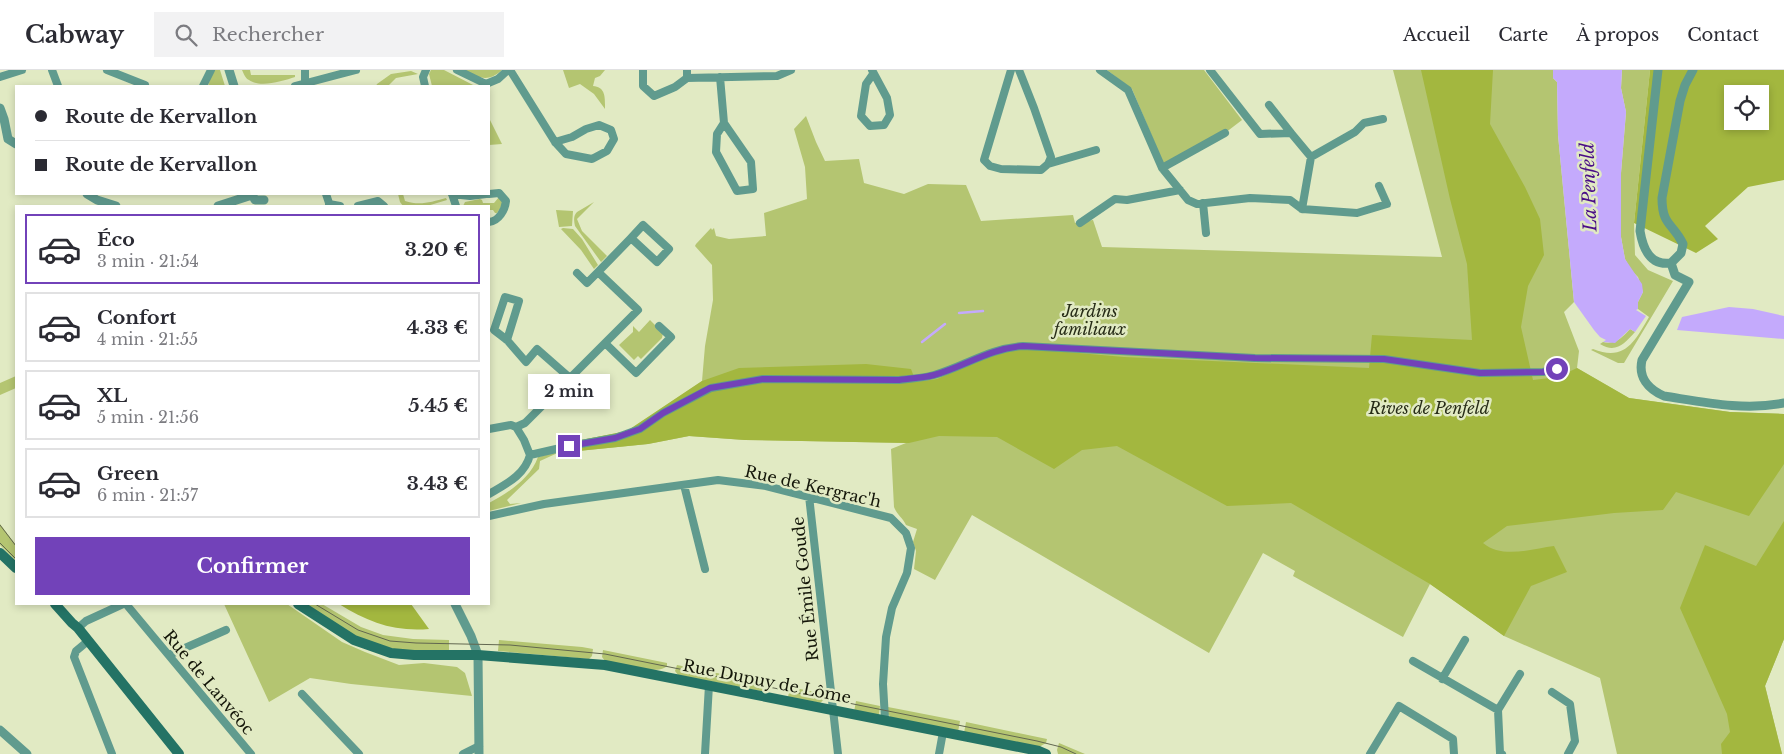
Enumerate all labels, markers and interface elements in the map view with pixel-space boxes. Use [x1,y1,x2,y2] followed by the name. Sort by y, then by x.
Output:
[154,12,504,57] search box
[25,20,124,49] text: Cabway
[172,21,200,49] icon: search
[212,23,324,46] text: Rechercher
[1403,24,1470,46] text: Accueil
[1498,24,1548,46] text: Carte
[1576,24,1659,46] text: À propos
[1687,24,1759,46] text: Contact
[1724,85,1769,130] map controls
[1724,85,1769,130] button: locate
[65,105,257,128] text: Route de Kervallon
[1576,142,1602,233] water label: La Penfeld
[65,153,257,176] text: Route de Kervallon
[37,227,82,272] icon: car
[97,228,135,251] text: Éco
[405,238,468,261] text: 3.20 €
[97,251,199,271] text: 3 min · 21:54
[1050,301,1127,339] park label: Jardins familiaux
[37,305,82,350] icon: car
[97,306,176,329] text: Confort
[407,316,468,339] text: 4.33 €
[97,329,198,349] text: 4 min · 21:55
[1546,358,1568,380] route start
[528,374,610,408] callout: 2 min
[544,381,594,401] text: 2 min
[37,383,82,428] icon: car
[97,384,127,407] text: XL
[408,394,468,417] text: 5.45 €
[1368,398,1490,418] park label: Rives de Penfeld
[97,407,199,427] text: 5 min · 21:56
[558,435,580,457] route end
[37,461,82,506] icon: car
[743,461,883,511] street label: Rue de Kergrac'h
[97,462,159,485] text: Green
[407,472,468,495] text: 3.43 €
[97,485,198,505] text: 6 min · 21:57
[787,516,823,662] street label: Rue Émile Goude
[35,537,470,595] button: Confirmer
[159,626,259,739] street label: Rue de Lanvéoc
[681,655,853,707] street label: Rue Dupuy de Lôme

